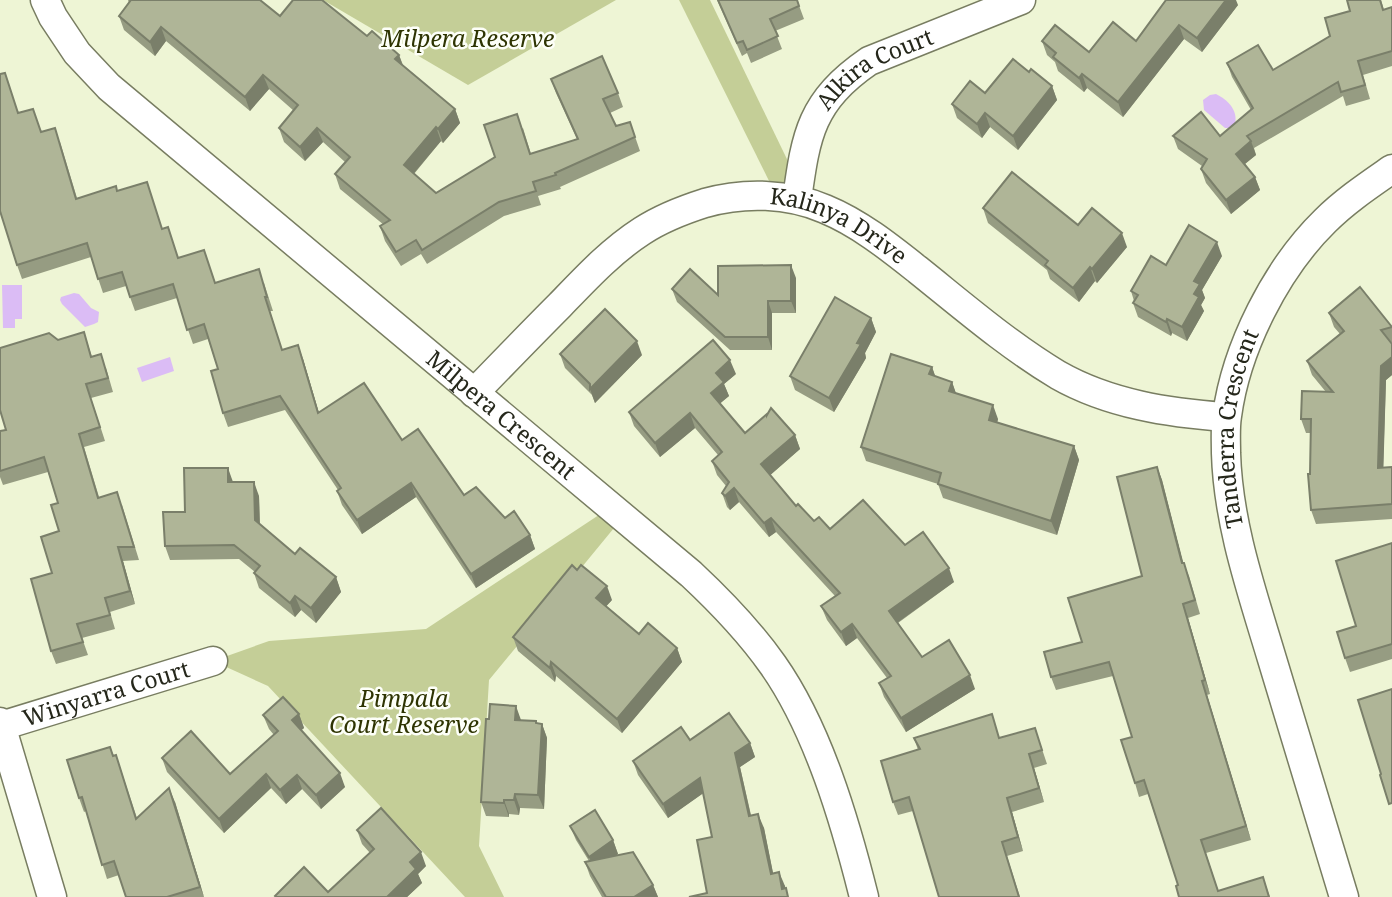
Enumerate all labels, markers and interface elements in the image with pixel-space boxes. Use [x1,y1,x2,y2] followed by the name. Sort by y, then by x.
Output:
[808,20,938,116] street label: Alkira Court
[381,22,554,54] park label: Milpera Reserve
[769,179,915,271] street label: Kalinya Drive
[1209,324,1266,531] street label: Tanderra Crescent
[420,342,583,486] street label: Milpera Crescent
[19,652,193,733] street label: Winyarra Court
[329,682,479,740] park label: Pimpala Court Reserve

